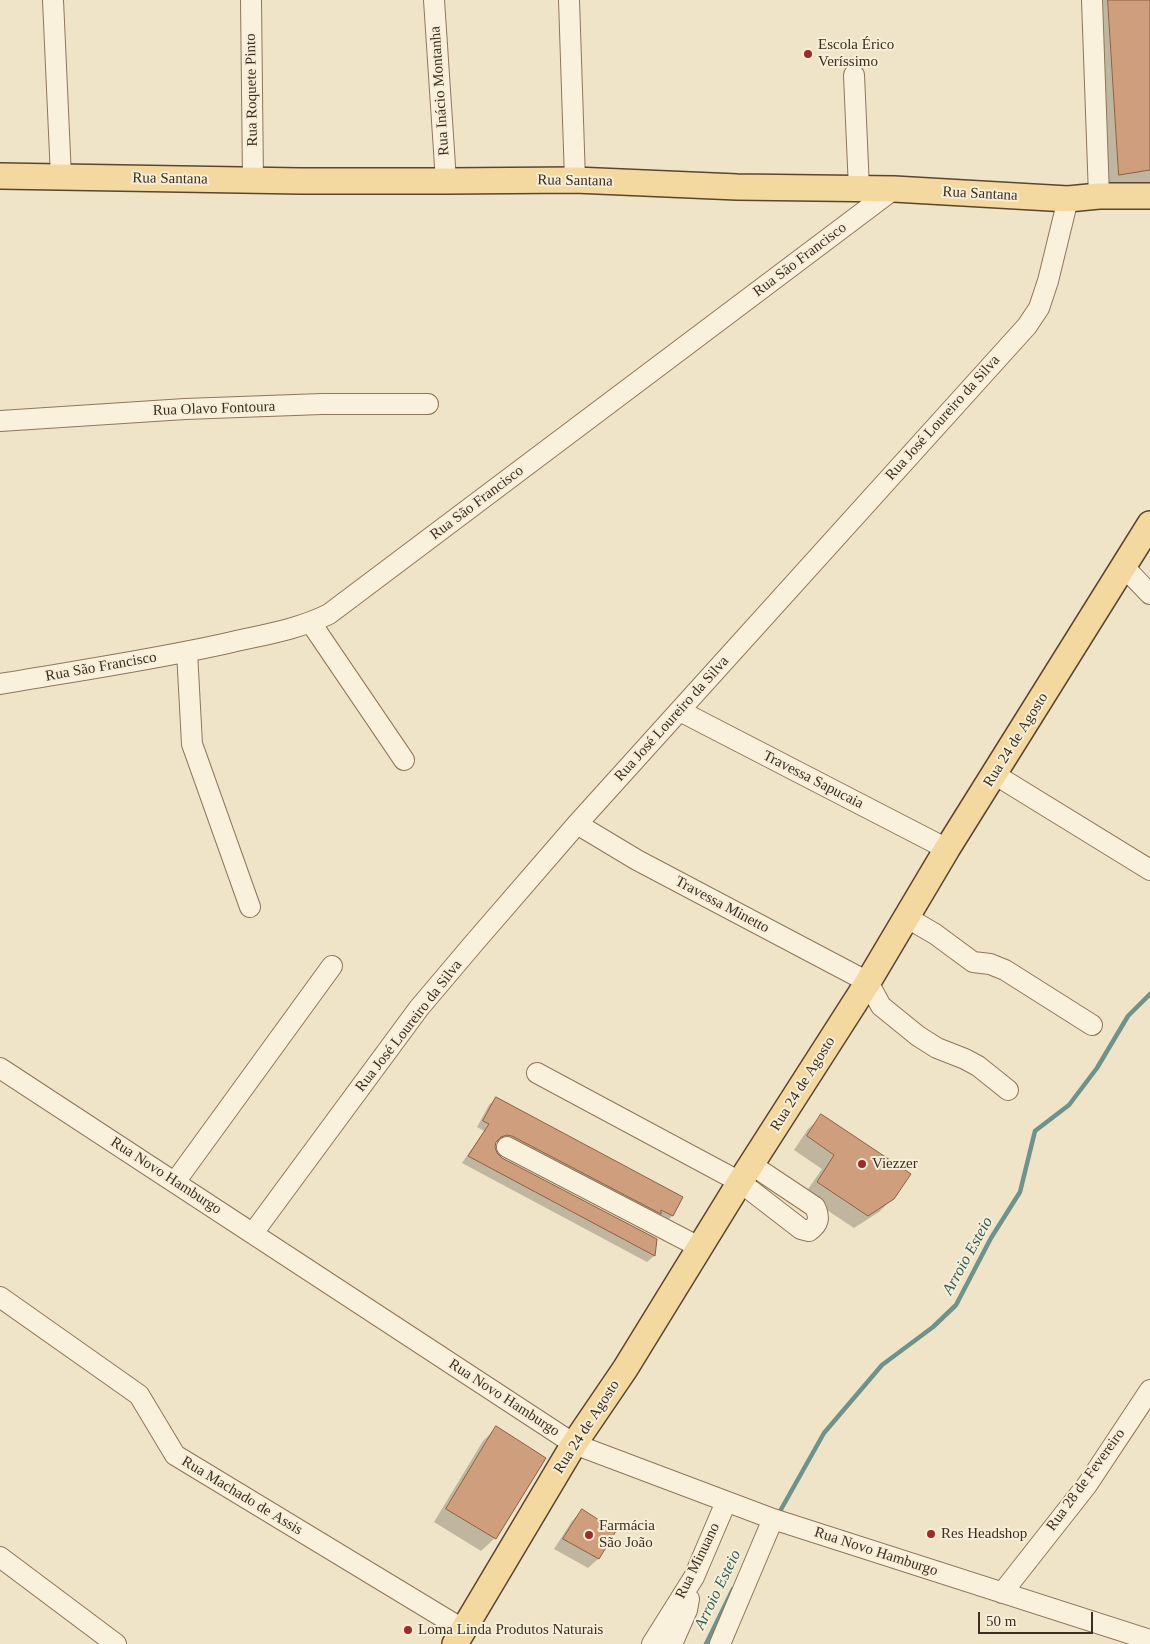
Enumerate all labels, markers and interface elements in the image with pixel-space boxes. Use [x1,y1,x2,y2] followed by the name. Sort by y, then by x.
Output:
[426,26,454,156] street label: Rua Inácio Montanha
[242,33,262,147] street label: Rua Roquete Pinto
[818,36,894,71] place label: Escola Érico Veríssimo
[802,48,814,60] marker: Escola Érico Veríssimo
[132,169,208,189] street label: Rua Santana
[537,171,613,191] street label: Rua Santana
[942,183,1018,205] street label: Rua Santana
[750,219,850,301] street label: Rua São Francisco
[882,352,1004,484] street label: Rua José Loureiro da Silva
[152,398,276,420] street label: Rua Olavo Fontoura
[427,462,527,544] street label: Rua São Francisco
[44,648,158,686] street label: Rua São Francisco
[611,653,733,785] street label: Rua José Loureiro da Silva
[980,689,1052,791] street label: Rua 24 de Agosto
[760,747,866,813] street label: Travessa Sapucaia
[672,873,772,937] street label: Travessa Minetto
[352,956,466,1096] street label: Rua José Loureiro da Silva
[767,1033,839,1135] street label: Rua 24 de Agosto
[107,1133,225,1219] street label: Rua Novo Hamburgo
[872,1155,918,1173] place label: Viezzer
[856,1158,868,1170] marker: Viezzer
[939,1214,997,1298] water label: Arroio Esteio
[445,1355,563,1441] street label: Rua Novo Hamburgo
[550,1377,624,1477] street label: Rua 24 de Agosto
[1043,1425,1129,1535] street label: Rua 28 de Fevereiro
[178,1453,306,1539] street label: Rua Machado de Assis
[599,1517,655,1552] place label: Farmácia São João
[672,1520,724,1602] street label: Rua Minuano
[812,1524,940,1580] street label: Rua Novo Hamburgo
[941,1525,1027,1543] place label: Res Headshop
[925,1528,937,1540] marker: Res Headshop
[583,1529,595,1541] marker: Farmácia São João
[691,1547,745,1633] water label: Arroio Esteio
[980,1602,1095,1634] scale bar
[986,1613,1016,1629] text: 50 m
[418,1621,603,1639] place label: Loma Linda Produtos Naturais
[402,1624,414,1636] marker: Loma Linda Produtos Naturais

